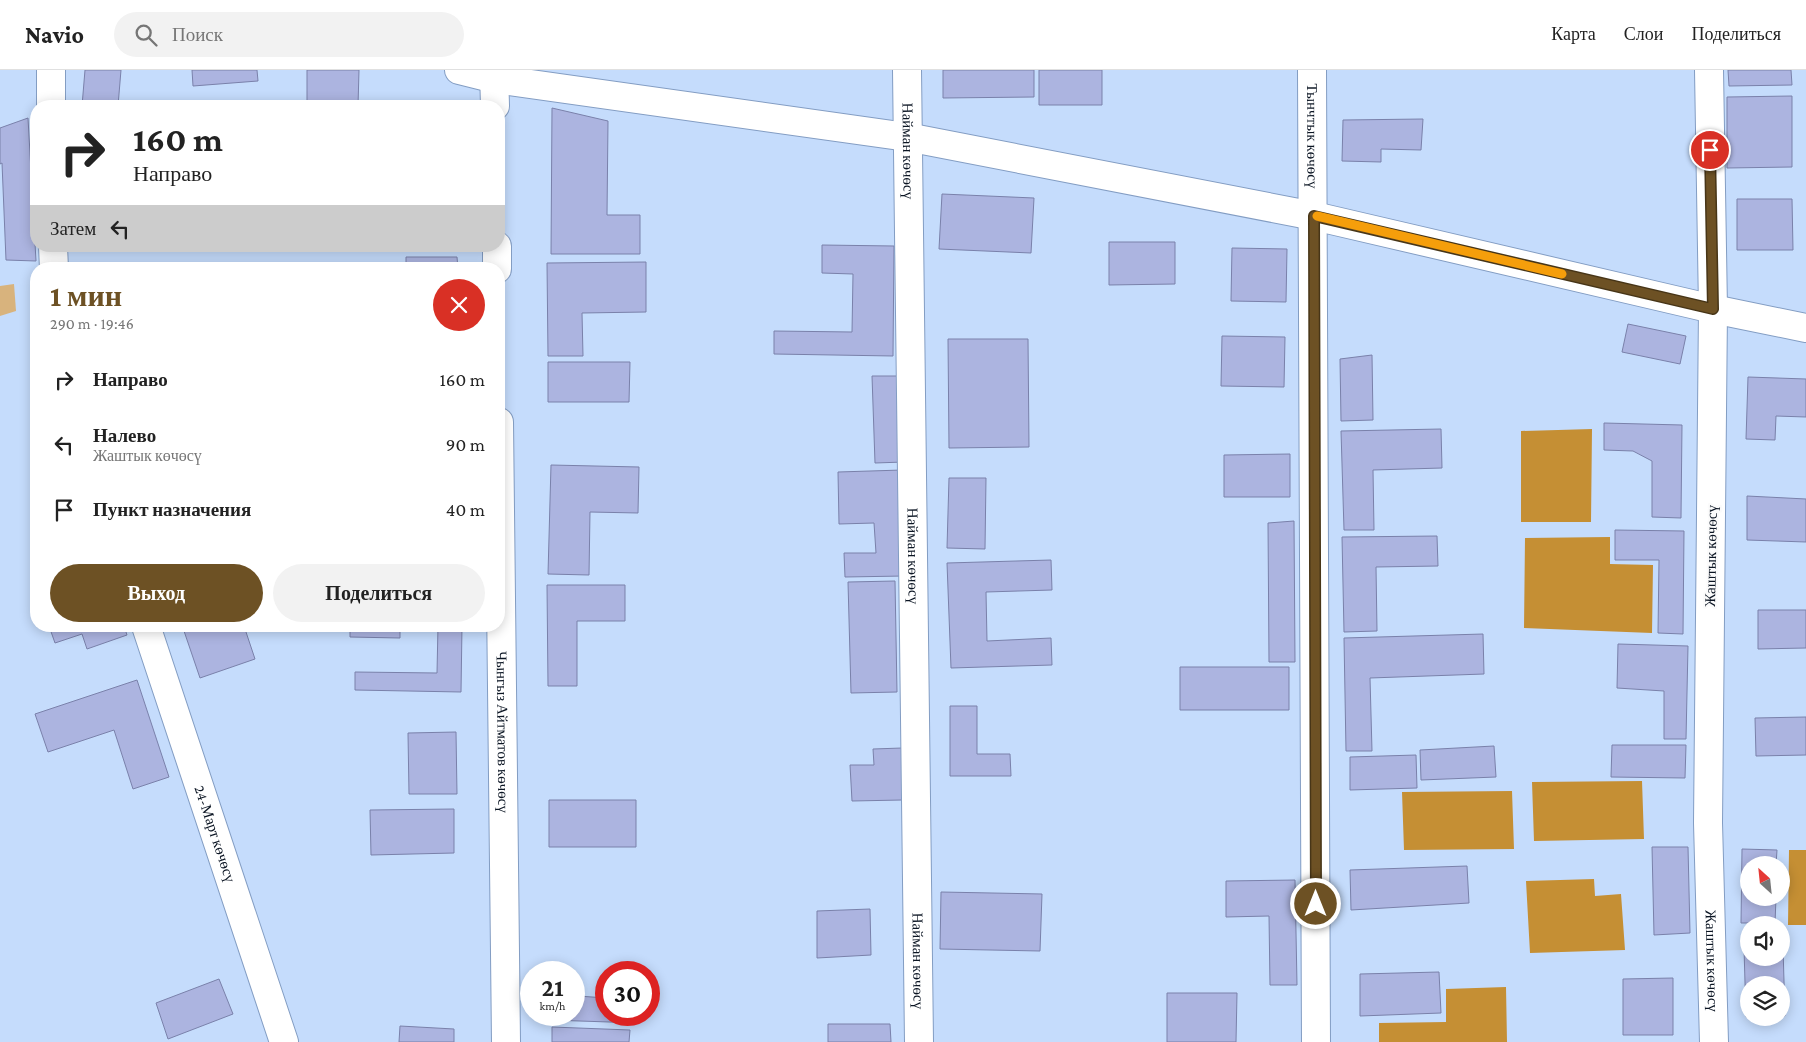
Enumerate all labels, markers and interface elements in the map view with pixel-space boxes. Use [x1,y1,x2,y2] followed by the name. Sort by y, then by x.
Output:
[114,12,464,57] search box
[25,21,84,48] text: Navio
[132,21,160,49] icon: search
[172,24,223,45] text: Поиск
[1551,24,1596,44] text: Карта
[1624,24,1663,44] text: Слои
[1691,24,1781,44] text: Поделиться
[1304,84,1320,189] street label: Тынчтык көчөсү
[899,103,917,200] street label: Найман көчөсү
[50,120,115,185] icon: right
[133,120,223,159] text: 160 m
[1689,129,1731,171] pin
[1696,136,1724,164] icon: arrive
[133,161,212,186] text: Направо
[106,215,134,243] icon: left
[50,218,96,239] text: Затем
[50,279,122,312] text: 1 мин
[433,279,485,331] button: close
[50,315,134,332] text: 290 m · 19:46
[50,366,78,394] icon: right
[93,369,168,390] text: Направо
[439,369,485,390] text: 160 m
[93,425,156,446] text: Налево
[50,431,78,459] icon: left
[446,434,485,455] text: 90 m
[93,447,202,464] text: Жаштык көчөсү
[50,496,78,524] icon: arrive
[93,499,251,520] text: Пункт назначения
[446,499,485,520] text: 40 m
[1702,504,1720,607] street label: Жаштык көчөсү
[904,508,922,605] street label: Найман көчөсү
[50,564,263,622] button: Выход
[273,564,485,622] button: Поделиться
[494,651,511,813] street label: Чынгыз Айтматов көчөсү
[191,783,239,885] street label: 24-Март көчөсү
[1740,856,1790,906] north arrow
[1740,856,1790,1026] map controls
[1289,877,1341,929] position arrow
[1702,910,1721,1013] street label: Жаштык көчөсү
[909,913,927,1010] street label: Найман көчөсү
[1740,916,1790,966] button: sound
[595,961,660,1026] speed limit sign: 30
[541,974,564,1001] text: 21
[1740,976,1790,1026] button: layers
[540,999,565,1013] text: km/h

